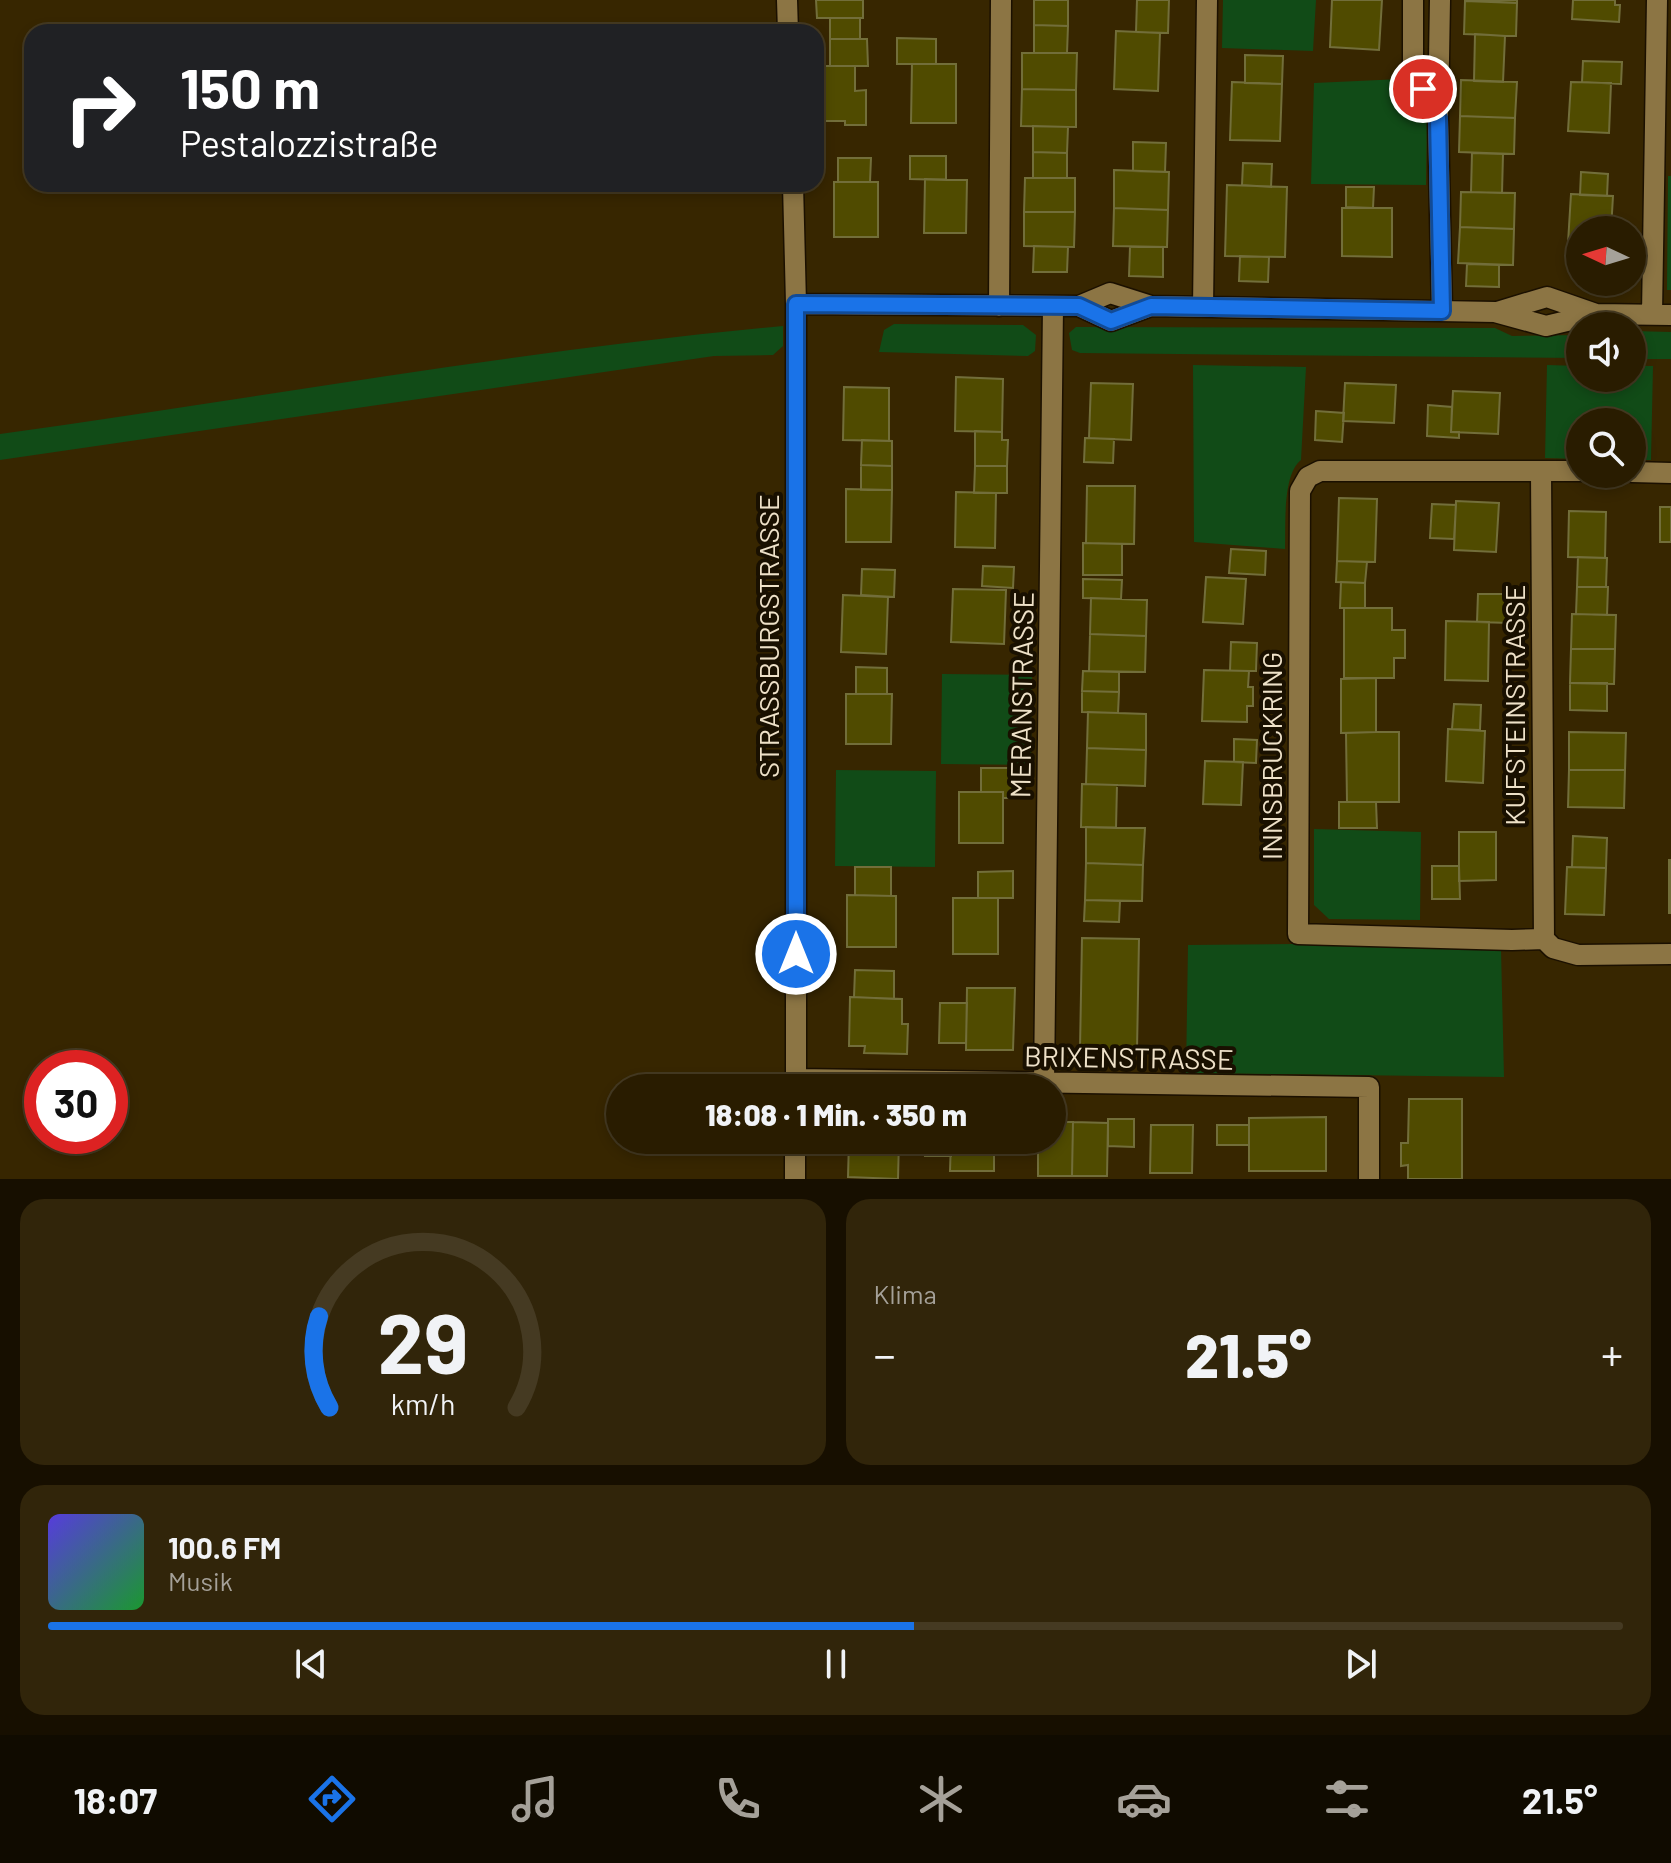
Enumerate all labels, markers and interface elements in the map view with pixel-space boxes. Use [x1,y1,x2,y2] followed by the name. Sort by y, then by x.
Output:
[180,53,320,120] text: 150 m
[1389,55,1457,123] pin
[48,56,152,160] icon: right
[1401,67,1445,111] icon: arrive
[180,121,438,164] text: Pestalozzistraße
[1566,216,1646,296] north arrow
[1566,216,1646,488] map controls
[1566,312,1646,392] button: sound
[1566,408,1646,488] button: search
[751,494,785,778] street label: STRASSBURGSTRASSE
[1497,584,1531,826] street label: KUFSTEINSTRASSE
[1002,591,1040,799] street label: MERANSTRASSE
[1254,652,1288,860] street label: INNSBRUCKRING
[754,912,838,996] position arrow
[1024,1038,1234,1076] street label: BRIXENSTRASSE
[24,1050,128,1154] speed limit sign: 30
[705,1096,967,1132] text: 18:08 · 1 Min. · 350 m
[874,1278,937,1309] text: Klima
[377,1291,468,1391] text: 29
[1185,1318,1311,1390] text: 21.5°
[874,1327,896,1380] text: −
[1601,1327,1623,1380] text: +
[390,1386,455,1421] text: km/h
[168,1529,281,1565] text: 100.6 FM
[168,1565,233,1596] text: Musik
[289,1642,333,1686] icon: previous
[814,1642,858,1686] icon: pause
[1339,1642,1383,1686] icon: next
[304,1771,360,1827] icon: directions
[507,1771,563,1827] icon: music
[710,1771,766,1827] icon: phone
[913,1771,969,1827] icon: climate
[1116,1771,1172,1827] icon: car
[1319,1771,1375,1827] icon: filters
[73,1778,157,1821] text: 18:07
[1522,1778,1597,1821] text: 21.5°

